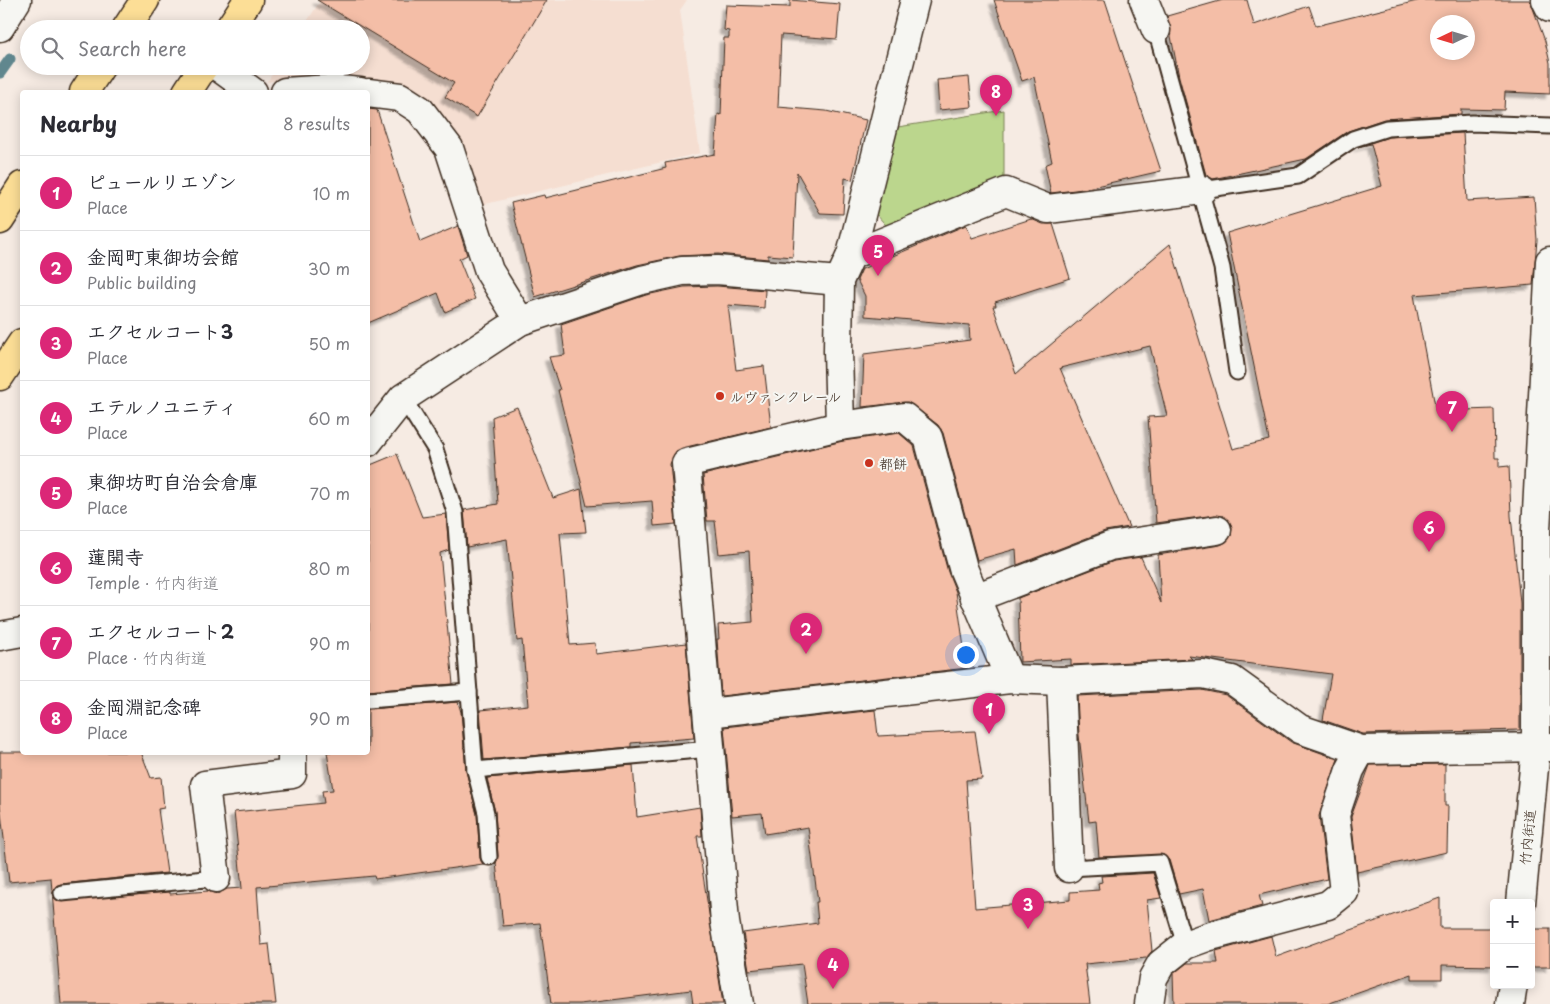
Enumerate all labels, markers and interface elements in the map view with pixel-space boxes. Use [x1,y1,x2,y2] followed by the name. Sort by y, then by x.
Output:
[1430,15,1475,60] north arrow
[20,20,370,75] search box
[38,34,66,62] icon: search
[78,34,187,62] text: Search here
[980,75,1012,116] pin: 8
[40,107,117,139] text: Nearby
[283,111,350,135] text: 8 results
[87,167,237,195] text: ピュールリエゾン
[52,181,60,205] text: 1
[313,181,350,205] text: 10 m
[87,195,128,219] text: Place
[862,235,894,276] pin: 5
[87,242,239,270] text: 金岡町東御坊会館
[50,256,62,280] text: 2
[308,256,350,280] text: 30 m
[87,270,197,294] text: Public building
[87,317,233,345] text: エクセルコート3
[51,331,61,355] text: 3
[309,331,350,355] text: 50 m
[87,345,128,369] text: Place
[730,386,842,407] place label: ルヴァンクレール
[714,390,726,402] marker: ルヴァンクレール
[1436,391,1468,432] pin: 7
[87,392,237,420] text: エテルノユニティ
[51,406,61,430] text: 4
[308,406,350,430] text: 60 m
[87,420,128,444] text: Place
[879,453,907,474] place label: 都餅
[863,457,875,469] marker: 都餅
[87,467,258,495] text: 東御坊町自治会倉庫
[51,481,61,505] text: 5
[310,481,350,505] text: 70 m
[87,495,128,519] text: Place
[1413,511,1445,552] pin: 6
[87,542,144,570] text: 蓮開寺
[50,556,62,580] text: 6
[308,556,350,580] text: 80 m
[87,570,219,594] text: Temple · 竹内街道
[790,613,822,654] pin: 2
[87,617,234,645] text: エクセルコート2
[51,631,61,655] text: 7
[309,631,350,655] text: 90 m
[953,642,979,668] your location
[87,645,207,669] text: Place · 竹内街道
[87,692,201,720] text: 金岡淵記念碑
[973,693,1005,734] pin: 1
[51,706,61,730] text: 8
[309,706,350,730] text: 90 m
[87,720,128,744] text: Place
[1514,808,1540,866] street label: 竹内街道
[1012,888,1044,929] pin: 3
[1490,899,1535,989] map controls
[1490,899,1535,944] button: +
[1490,944,1535,989] button: −
[817,948,849,989] pin: 4

